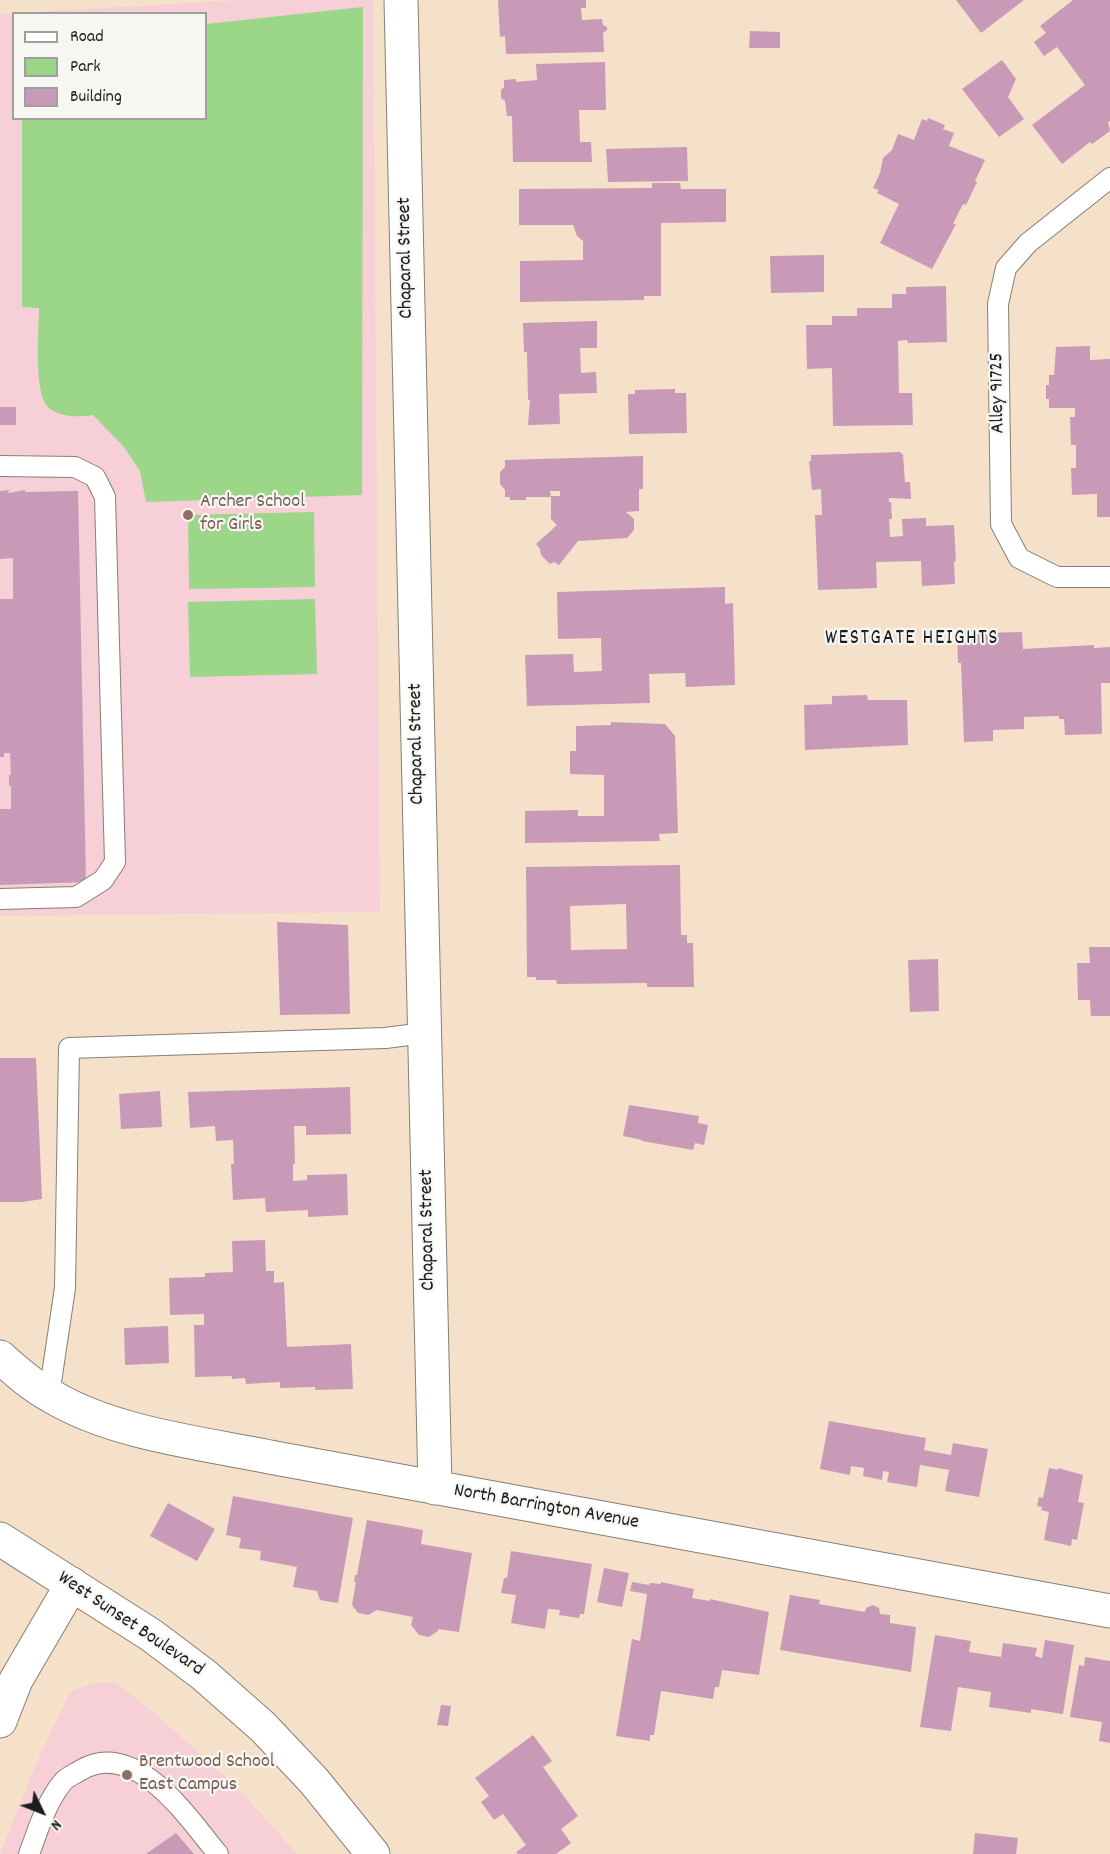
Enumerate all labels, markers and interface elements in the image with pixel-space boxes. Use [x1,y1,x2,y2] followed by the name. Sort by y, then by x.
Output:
[12,12,207,120] legend
[70,25,104,50] text: Road
[70,55,101,80] text: Park
[70,85,122,110] text: Building
[394,197,420,319] street label: Chaparal Street
[986,352,1012,434] street label: Alley 91725
[200,491,305,538] place label: Archer School for Girls
[181,508,195,522] marker: Archer School for Girls
[825,627,999,653] district label: WESTGATE HEIGHTS
[405,683,431,805] street label: Chaparal Street
[416,1169,442,1291] street label: Chaparal Street
[452,1480,640,1536] street label: North Barrington Avenue
[52,1567,208,1683] street label: West Sunset Boulevard
[139,1751,275,1798] place label: Brentwood School East Campus
[120,1768,134,1782] marker: Brentwood School East Campus
[12,1782,72,1842] north arrow
[44,1814,67,1835] text: N

